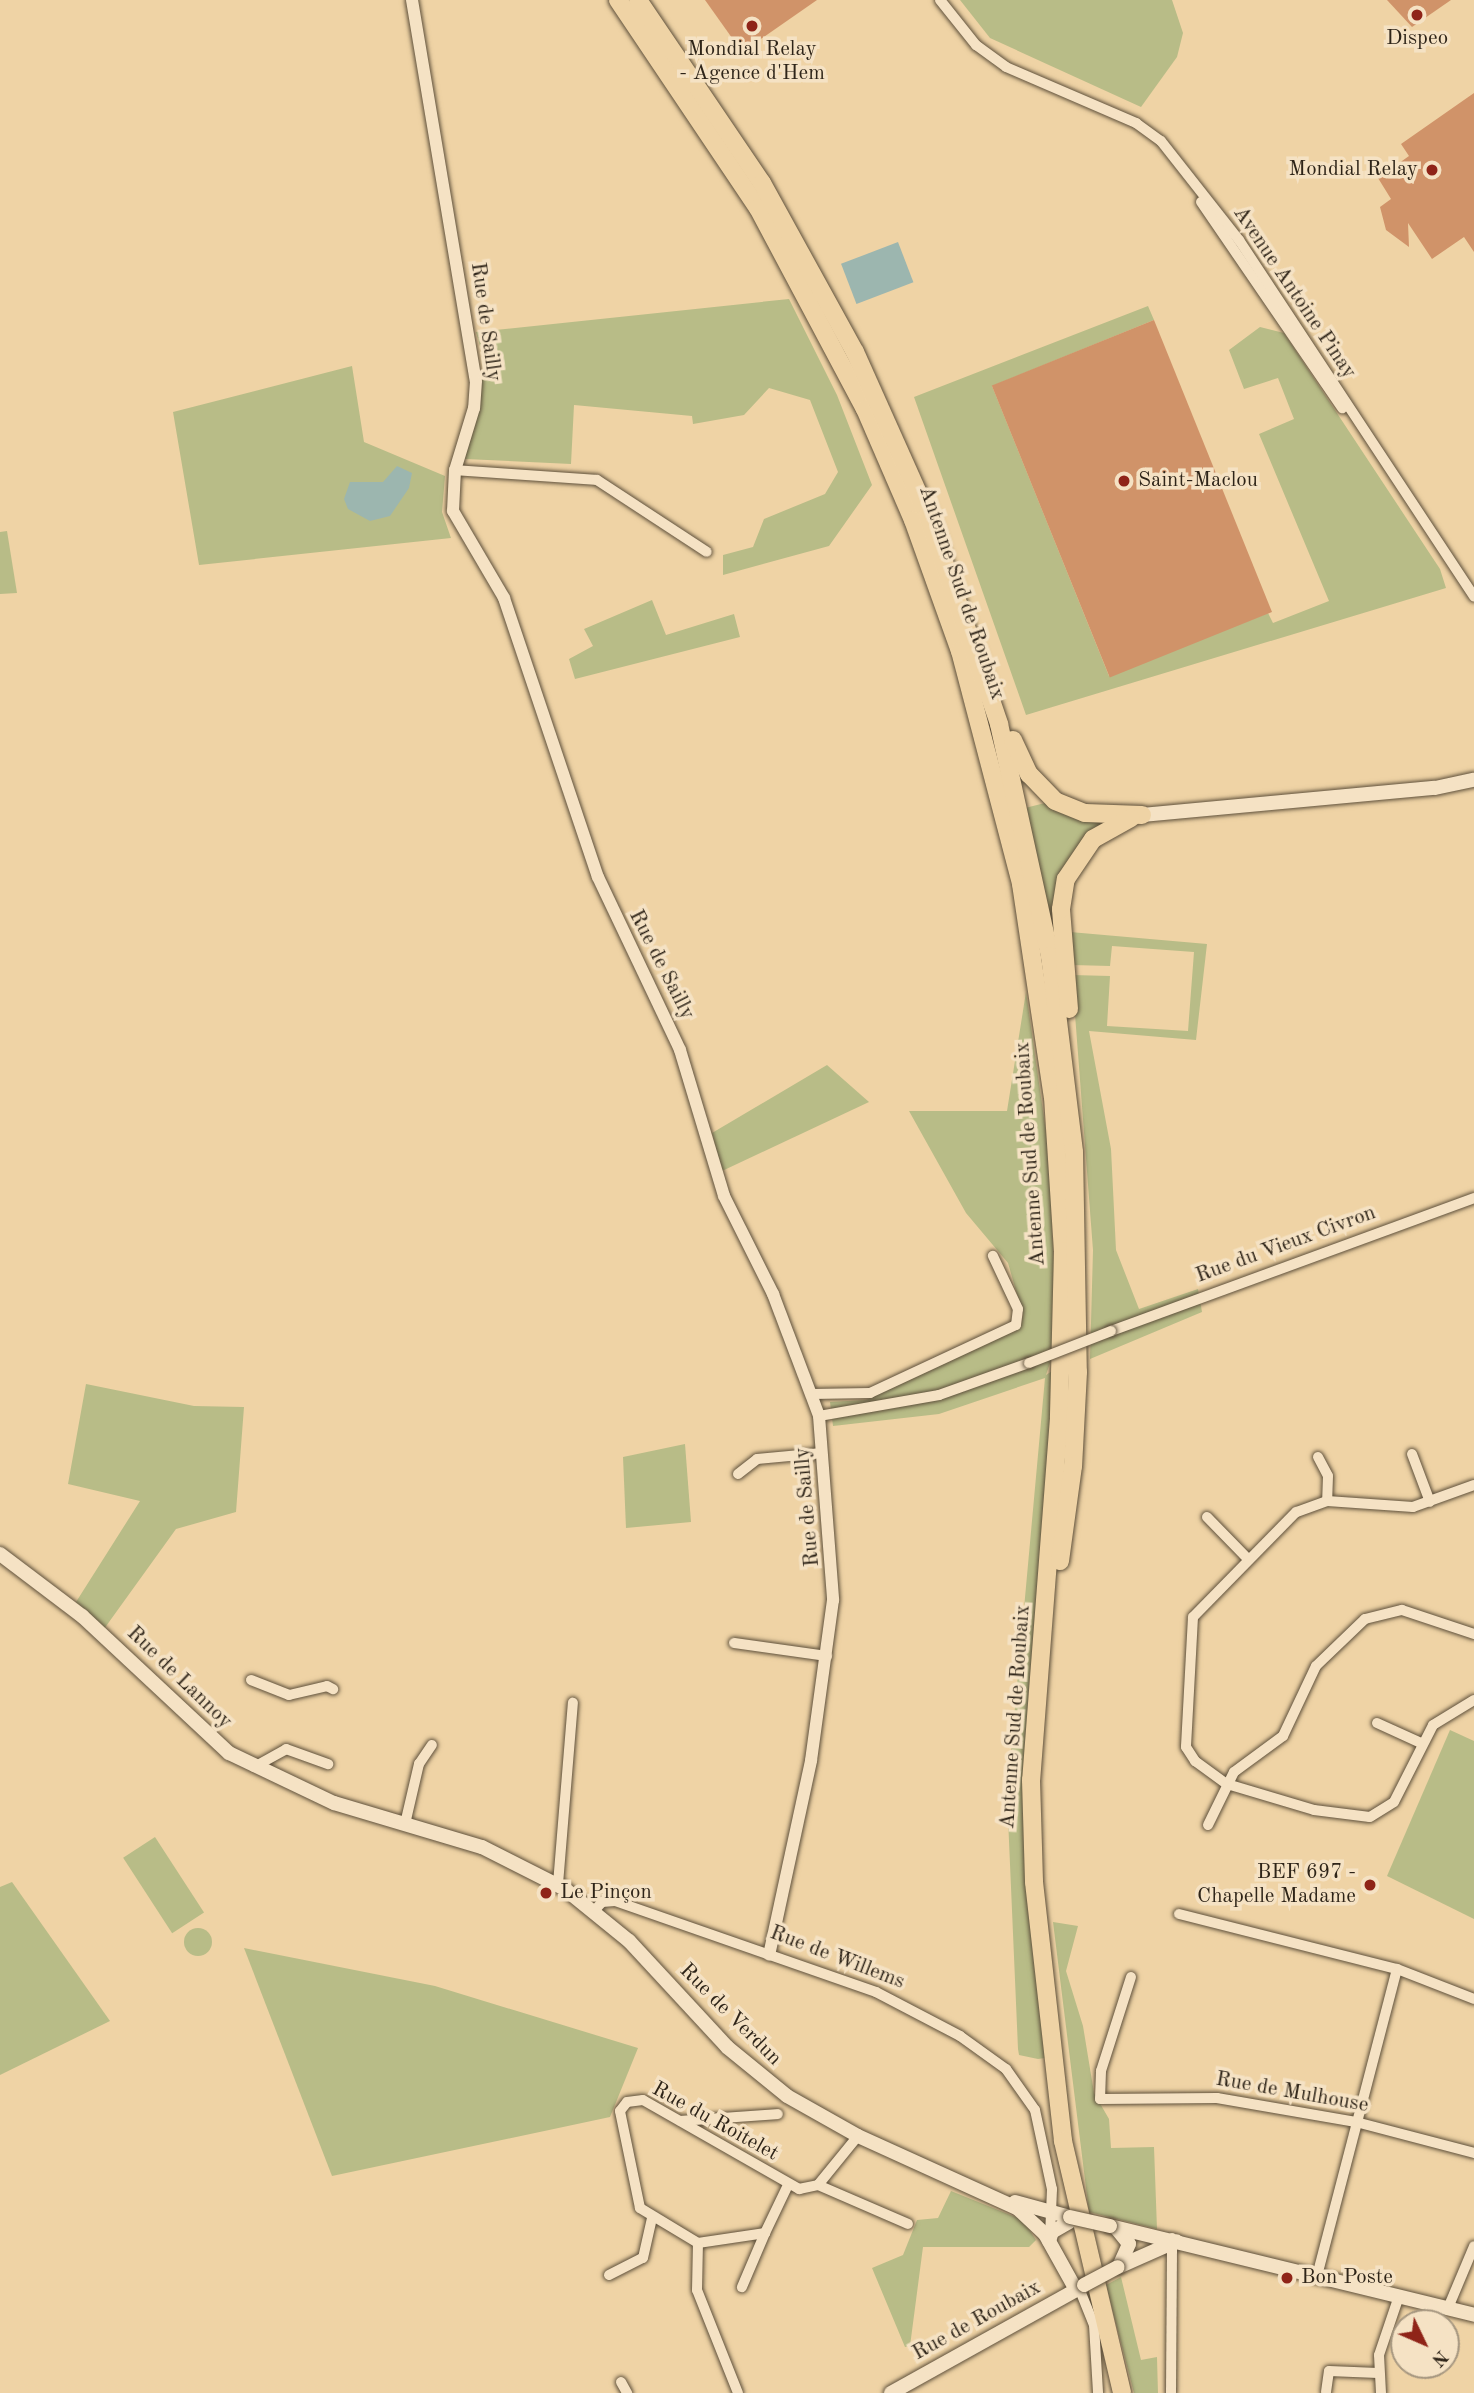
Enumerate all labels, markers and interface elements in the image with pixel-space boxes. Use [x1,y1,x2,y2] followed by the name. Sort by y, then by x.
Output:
[1409,7,1425,23] marker: Dispeo
[744,18,760,34] marker: Mondial Relay - Agence d'Hem
[1386,26,1448,52] place label: Dispeo
[679,37,825,87] place label: Mondial Relay - Agence d'Hem
[1289,157,1418,183] place label: Mondial Relay
[1424,162,1440,178] marker: Mondial Relay
[1227,202,1361,384] street label: Avenue Antoine Pinay
[464,261,506,383] street label: Rue de Sailly
[1138,468,1258,494] place label: Saint-Maclou
[1116,473,1132,489] marker: Saint-Maclou
[913,483,1009,703] street label: Antenne Sud de Roubaix
[623,906,699,1024] street label: Rue de Sailly
[1011,1041,1051,1267] street label: Antenne Sud de Roubaix
[1193,1201,1379,1289] street label: Rue du Vieux Civron
[790,1446,826,1568] street label: Rue de Sailly
[996,1604,1036,1830] street label: Antenne Sud de Roubaix
[121,1621,237,1735] street label: Rue de Lannoy
[1197,1860,1356,1910] place label: BEF 697 - Chapelle Madame
[1362,1877,1378,1893] marker: BEF 697 - Chapelle Madame
[560,1880,652,1906] place label: Le Pinçon
[538,1885,554,1901] marker: Le Pinçon
[766,1921,908,1995] street label: Rue de Willems
[674,1959,786,2071] street label: Rue de Verdun
[1214,2067,1370,2119] street label: Rue de Mulhouse
[647,2077,783,2167] street label: Rue du Roitelet
[1301,2265,1393,2291] place label: Bon Poste
[1279,2270,1295,2286] marker: Bon Poste
[908,2275,1046,2367] street label: Rue de Roubaix
[1390,2309,1460,2379] north arrow
[1427,2346,1451,2369] text: N

